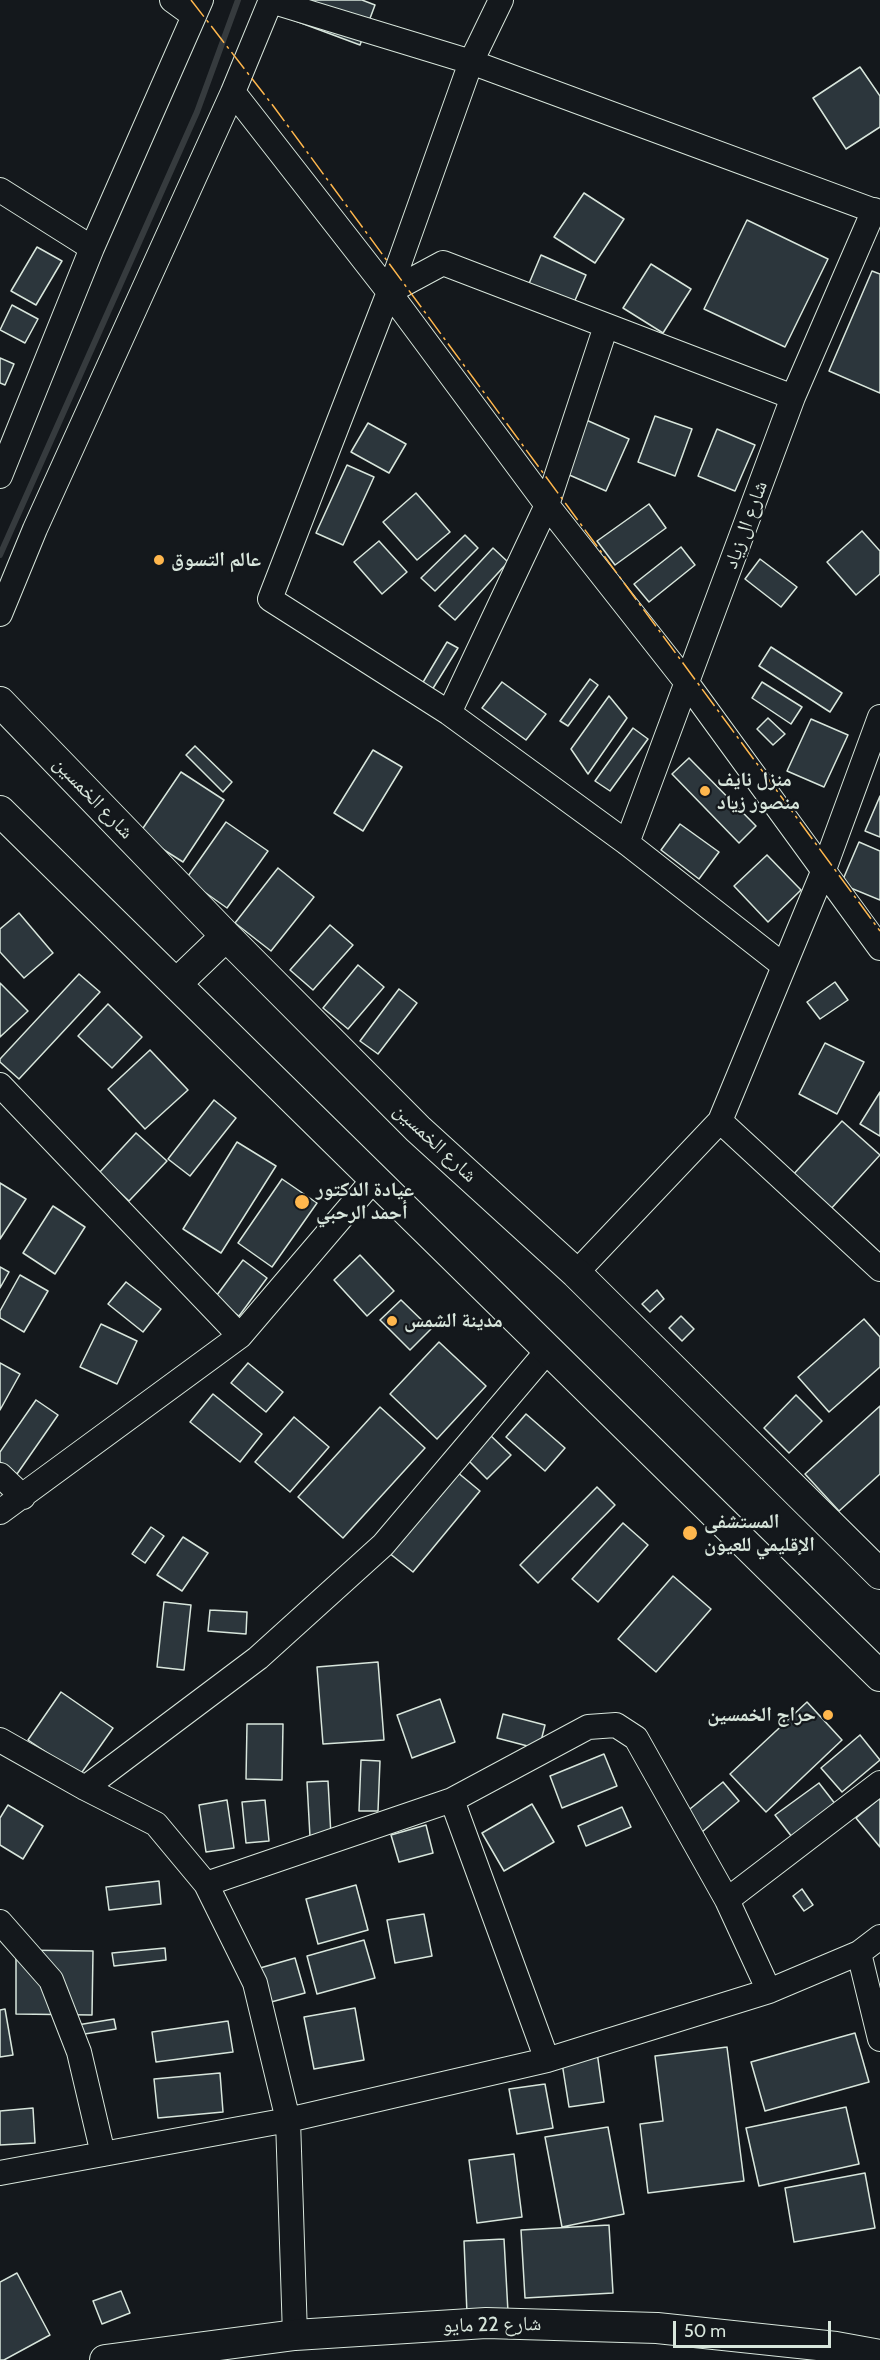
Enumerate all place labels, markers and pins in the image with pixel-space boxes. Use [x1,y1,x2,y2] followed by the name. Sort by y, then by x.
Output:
[171,548,261,572] place label: عالم التسوق
[152,553,166,567] marker: عالم التسوق
[717,768,800,815] place label: منزل نايف منصور زياد
[698,784,712,798] marker: منزل نايف منصور زياد
[316,1178,414,1225] place label: عيادة الدكتور أحمد الرحبي
[293,1193,311,1211] marker: عيادة الدكتور أحمد الرحبي
[404,1309,503,1333] place label: مدينة الشمس
[385,1314,399,1328] marker: مدينة الشمس
[704,1510,815,1557] place label: المستشفى الإقليمي للعيون
[681,1524,699,1542] marker: المستشفى الإقليمي للعيون
[707,1703,816,1727] place label: حراج الخمسين
[821,1708,835,1722] marker: حراج الخمسين

